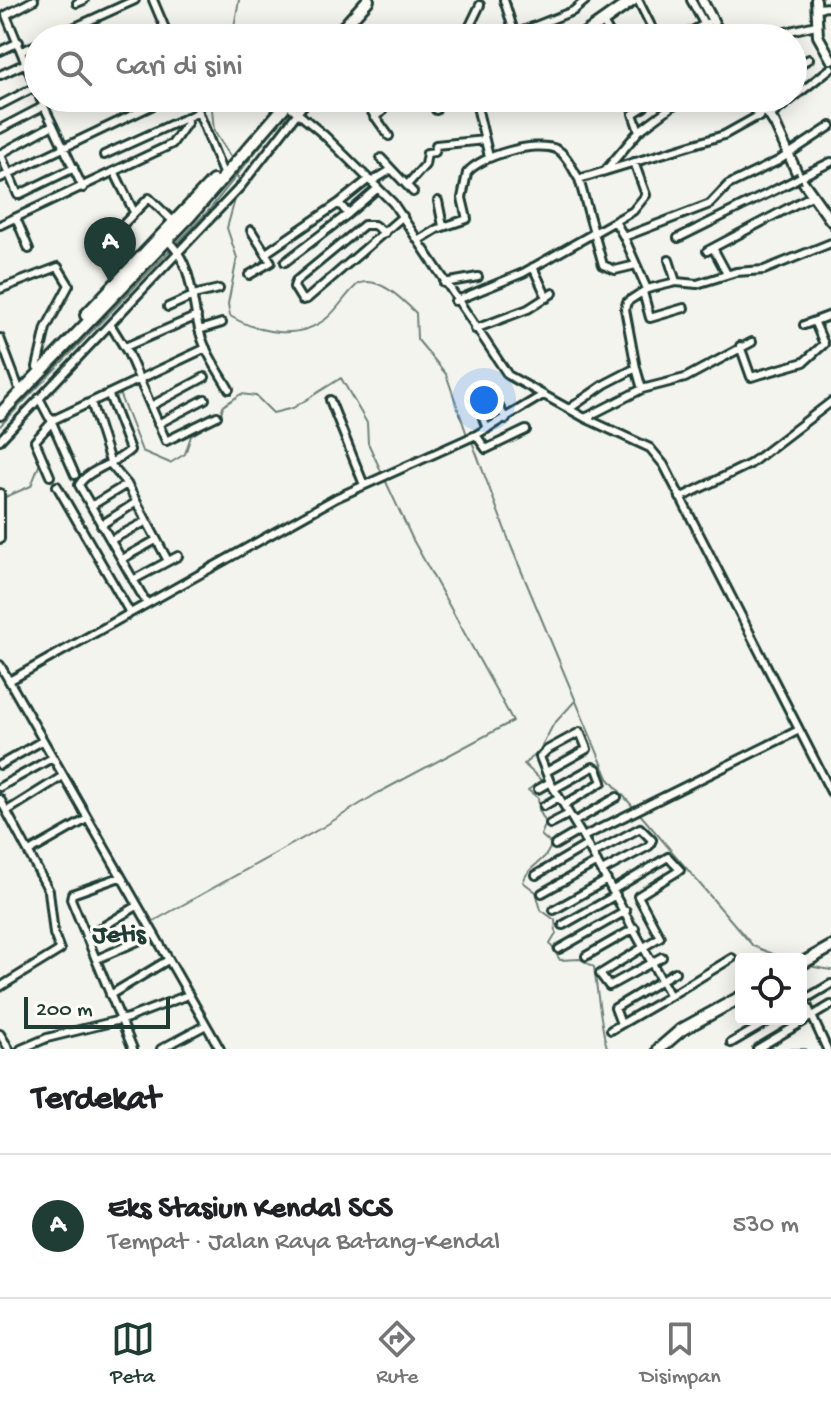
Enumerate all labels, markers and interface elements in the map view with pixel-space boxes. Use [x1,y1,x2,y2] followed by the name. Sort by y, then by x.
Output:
[24,24,807,112] search box
[52,46,96,90] icon: search
[116,51,243,86] text: Cari di sini
[84,217,136,283] pin: A
[464,380,504,420] your location
[91,921,147,952] district label: Jetis
[735,953,807,1025] map controls
[735,953,807,1025] button: locate
[24,993,170,1029] scale bar
[36,998,93,1024] text: 200 m
[32,1081,160,1121] text: Terdekat
[108,1193,392,1228] text: Eks Stasiun Kendal SCS
[50,1211,66,1242] text: A
[732,1211,799,1242] text: 530 m
[108,1228,500,1259] text: Tempat · Jalan Raya Batang-Kendal
[110,1317,155,1391] tab: Peta
[375,1317,419,1391] tab: Rute
[640,1317,721,1391] tab: Disimpan

